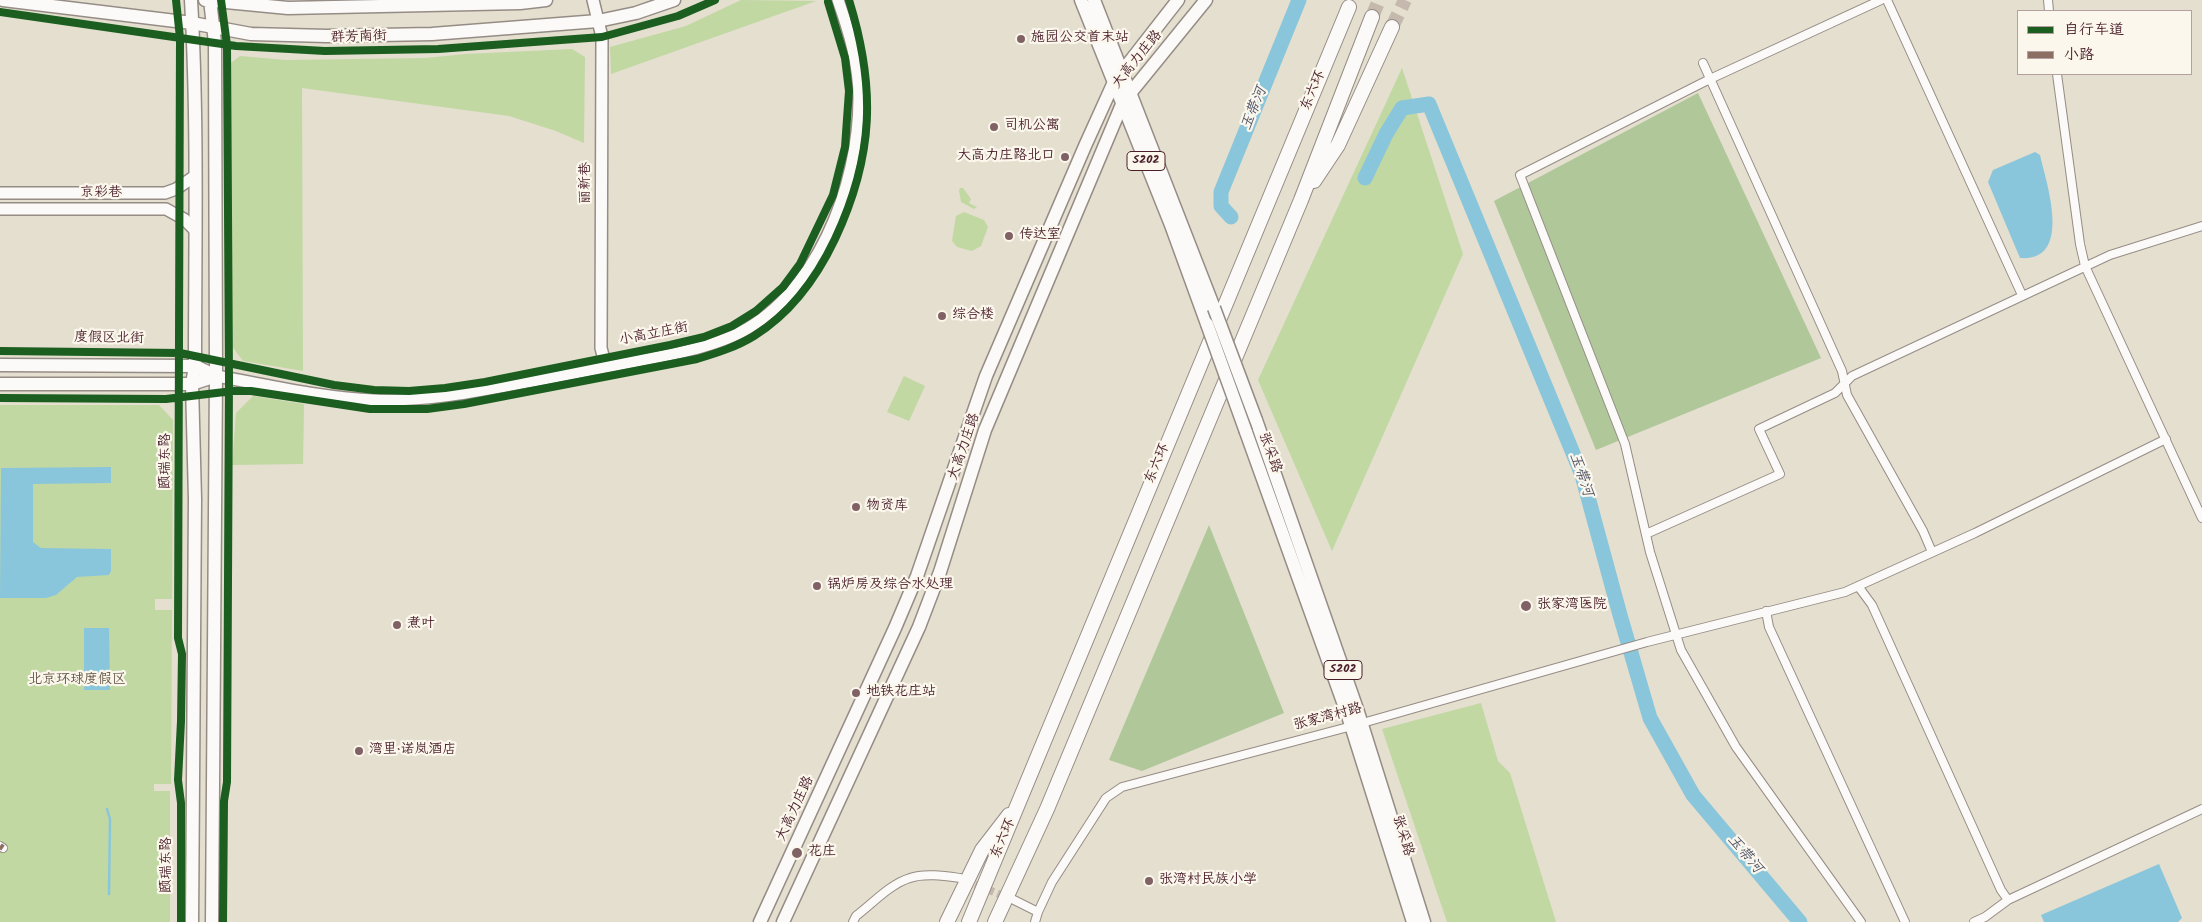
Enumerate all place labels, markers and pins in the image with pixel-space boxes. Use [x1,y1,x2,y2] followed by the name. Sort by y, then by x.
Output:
[1031,31,1129,47] place label: 施园公交首末站
[1015,33,1027,45] marker: 施园公交首末站
[1004,119,1060,135] place label: 司机公寓
[988,121,1000,133] marker: 司机公寓
[957,149,1055,165] place label: 大高力庄路北口
[1059,151,1071,163] marker: 大高力庄路北口
[1019,228,1061,244] place label: 传达室
[1003,230,1015,242] marker: 传达室
[952,308,994,324] place label: 综合楼
[936,310,948,322] marker: 综合楼
[866,499,908,515] place label: 物资库
[850,501,862,513] marker: 物资库
[827,578,953,594] place label: 锅炉房及综合水处理
[811,580,823,592] marker: 锅炉房及综合水处理
[1537,598,1607,614] place label: 张家湾医院
[1519,599,1533,613] marker: 张家湾医院
[407,617,435,633] place label: 煮叶
[391,619,403,631] marker: 煮叶
[866,685,936,701] place label: 地铁花庄站
[850,687,862,699] marker: 地铁花庄站
[369,743,456,759] place label: 湾里·诺岚酒店
[353,745,365,757] marker: 湾里·诺岚酒店
[808,845,836,861] place label: 花庄
[790,846,804,860] marker: 花庄
[1159,873,1257,889] place label: 张湾村民族小学
[1143,875,1155,887] marker: 张湾村民族小学

